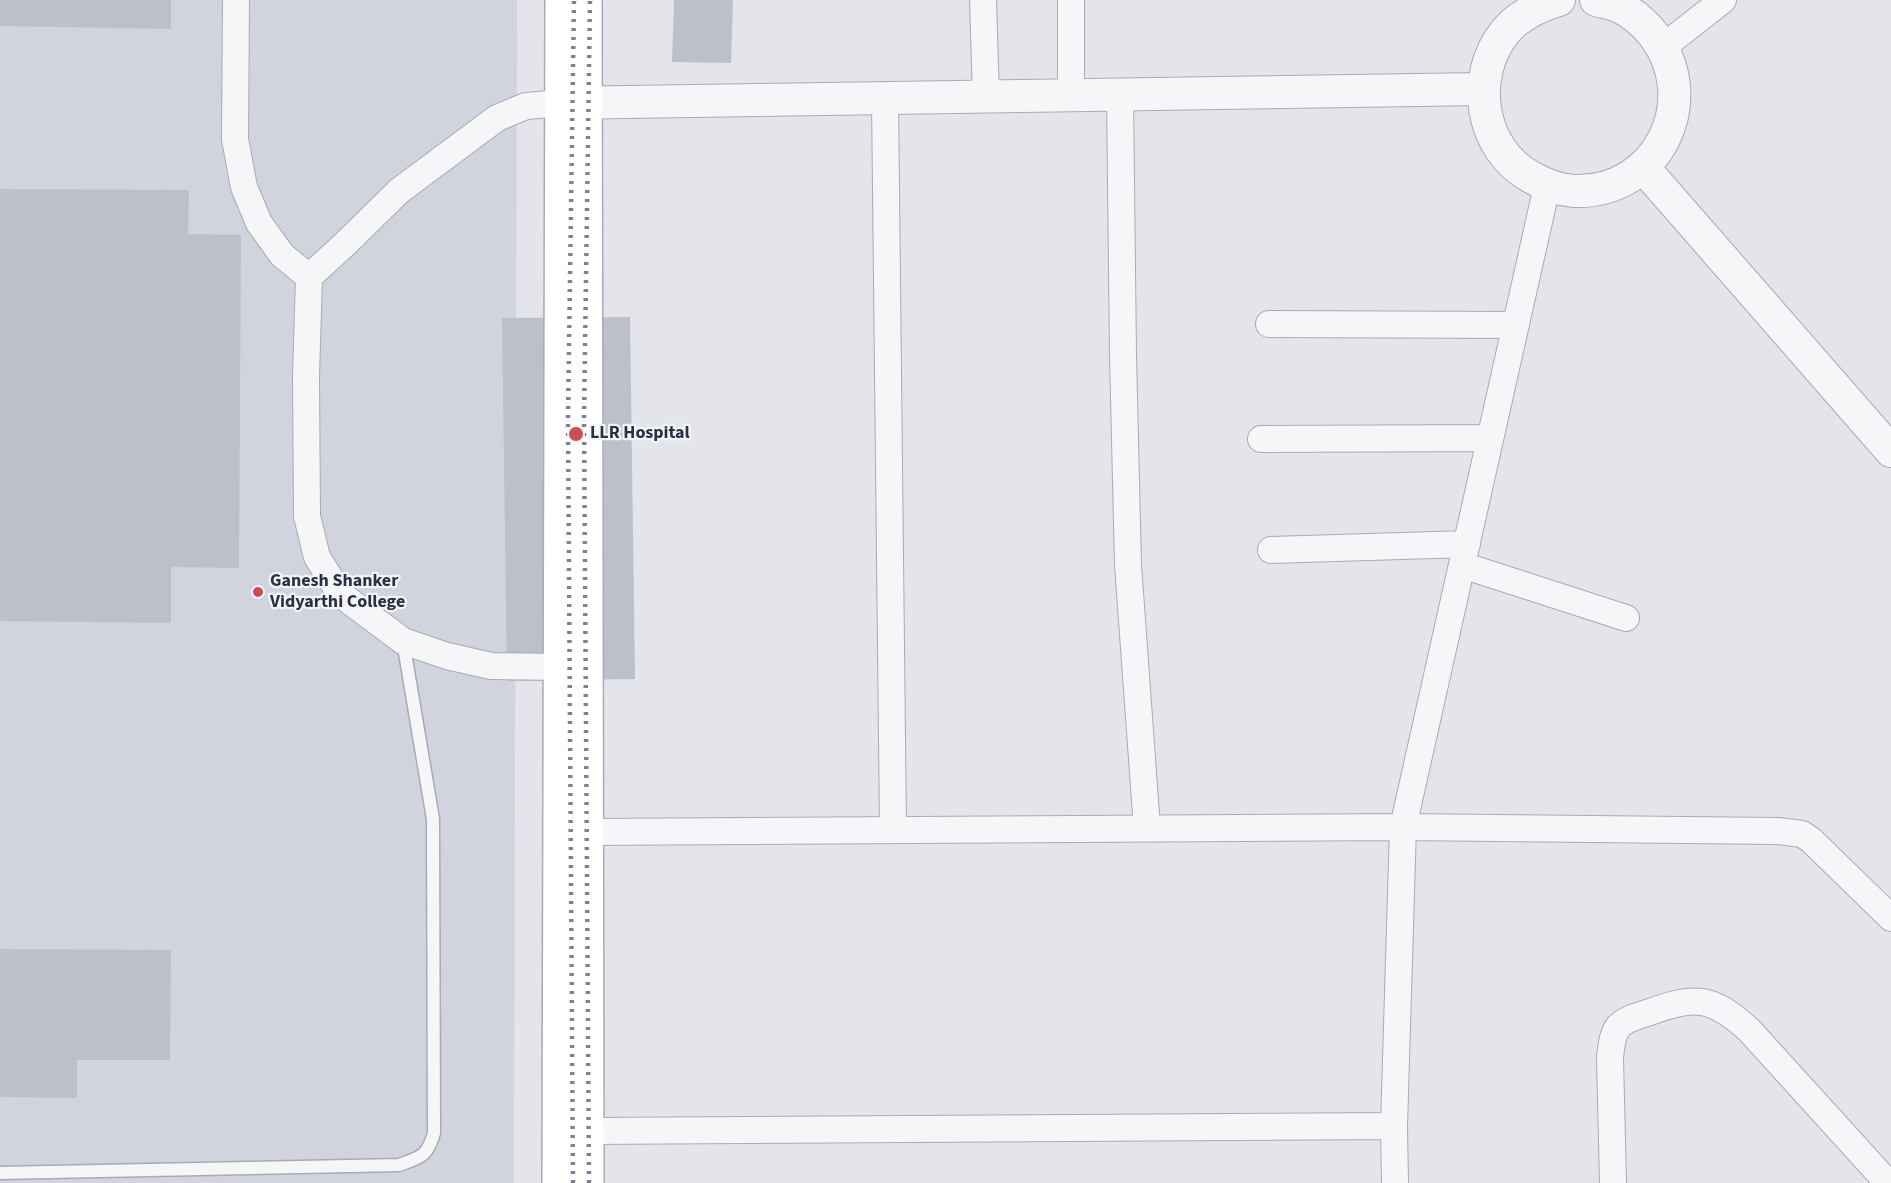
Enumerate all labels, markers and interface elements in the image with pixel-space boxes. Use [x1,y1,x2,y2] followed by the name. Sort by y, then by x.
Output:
[590,423,690,445] place label: LLR Hospital
[567,425,585,443] marker: LLR Hospital
[270,571,405,614] place label: Ganesh Shanker Vidyarthi College
[251,585,265,599] marker: Ganesh Shanker Vidyarthi College

